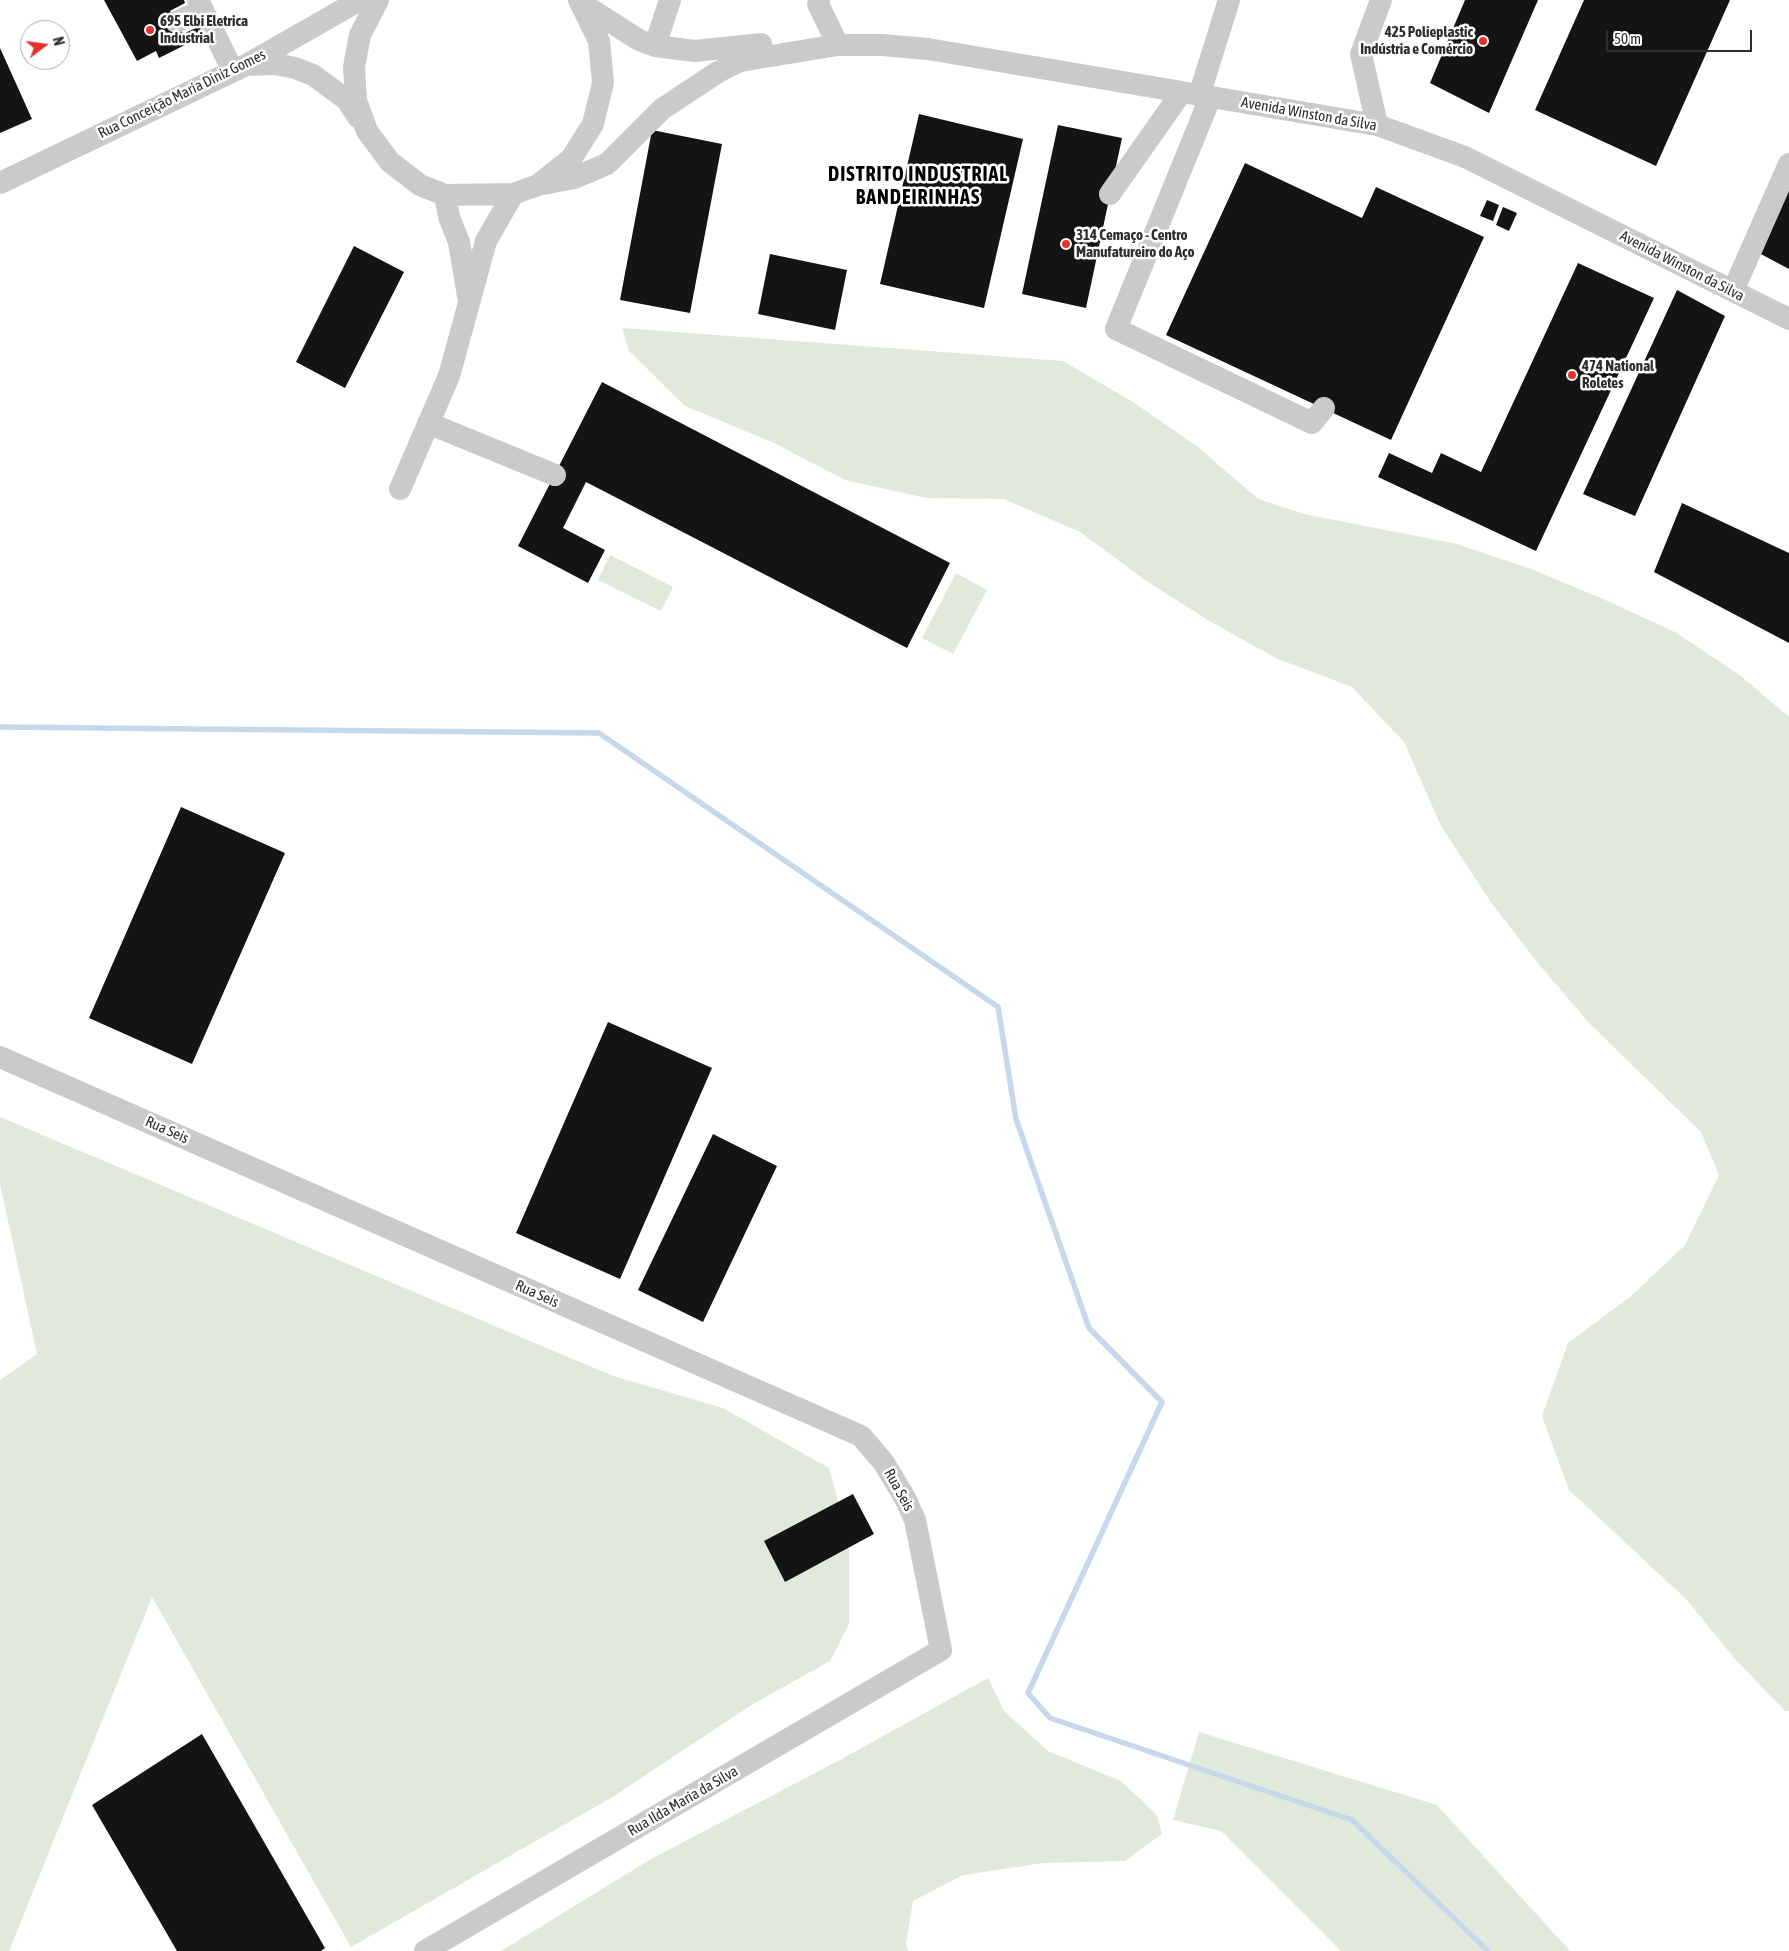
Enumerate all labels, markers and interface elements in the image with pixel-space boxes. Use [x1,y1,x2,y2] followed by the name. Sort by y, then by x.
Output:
[160,12,248,47] place label: 695 Elbi Eletrica Industrial
[20,20,70,70] north arrow
[1609,20,1755,52] scale bar
[1360,23,1473,58] place label: 425 Polieplastic Indústria e Comércio
[144,24,156,36] marker: 695 Elbi Eletrica Industrial
[1614,30,1641,47] text: 50 m
[50,35,67,47] text: N
[1477,35,1489,47] marker: 425 Polieplastic Indústria e Comércio
[95,46,269,142] street label: Rua Conceição Maria Diniz Gomes
[1240,93,1378,135] street label: Avenida Winston da Silva
[826,163,1010,210] district label: DISTRITO INDUSTRIAL BANDEIRINHAS
[1076,226,1195,261] place label: 314 Cemaço - Centro Manufatureiro do Aço
[1617,227,1747,305] street label: Avenida Winston da Silva
[1060,238,1072,250] marker: 314 Cemaço - Centro Manufatureiro do Aço
[1582,357,1654,392] place label: 474 National Roletes
[1566,369,1578,381] marker: 474 National Roletes
[142,1112,192,1148] street label: Rua Seis
[512,1276,562,1312] street label: Rua Seis
[880,1466,918,1514] street label: Rua Seis
[625,1762,741,1840] street label: Rua Ilda Maria da Silva

